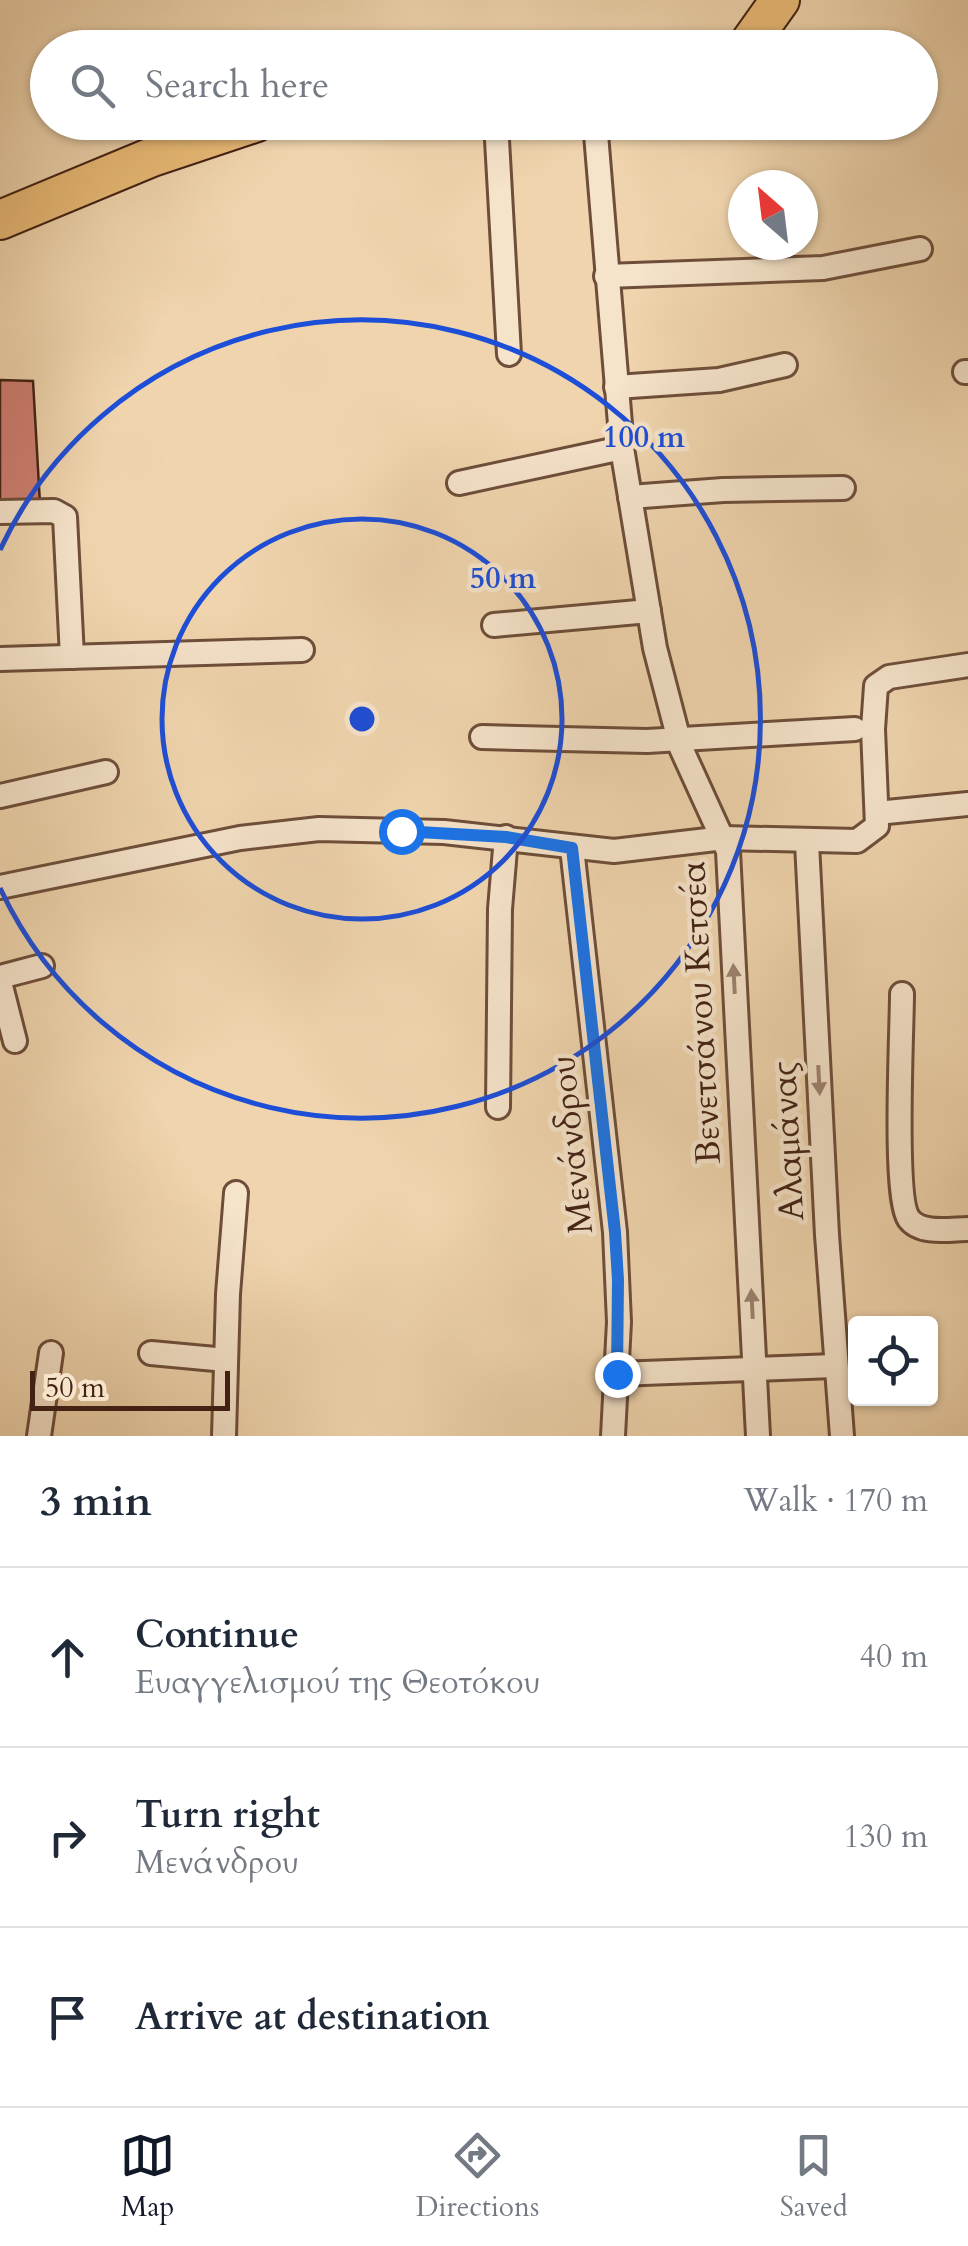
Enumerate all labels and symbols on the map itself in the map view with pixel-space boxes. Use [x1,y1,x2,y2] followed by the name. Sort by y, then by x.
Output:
[728,170,818,260] north arrow
[603,417,685,458] text: 100 m
[470,558,537,599] text: 50 m
[344,701,380,737] centre of rings
[379,809,425,855] route start
[669,860,733,1165] street label: Βενετσάνου Κετσέα
[726,963,742,995] one-way arrow
[539,1053,605,1236] street label: Μενάνδρου
[760,1060,816,1222] street label: Αλαμάνας
[811,1064,827,1096] one-way arrow
[744,1287,760,1319] one-way arrow
[595,1352,641,1398] route end
[30,1366,230,1410] scale bar

